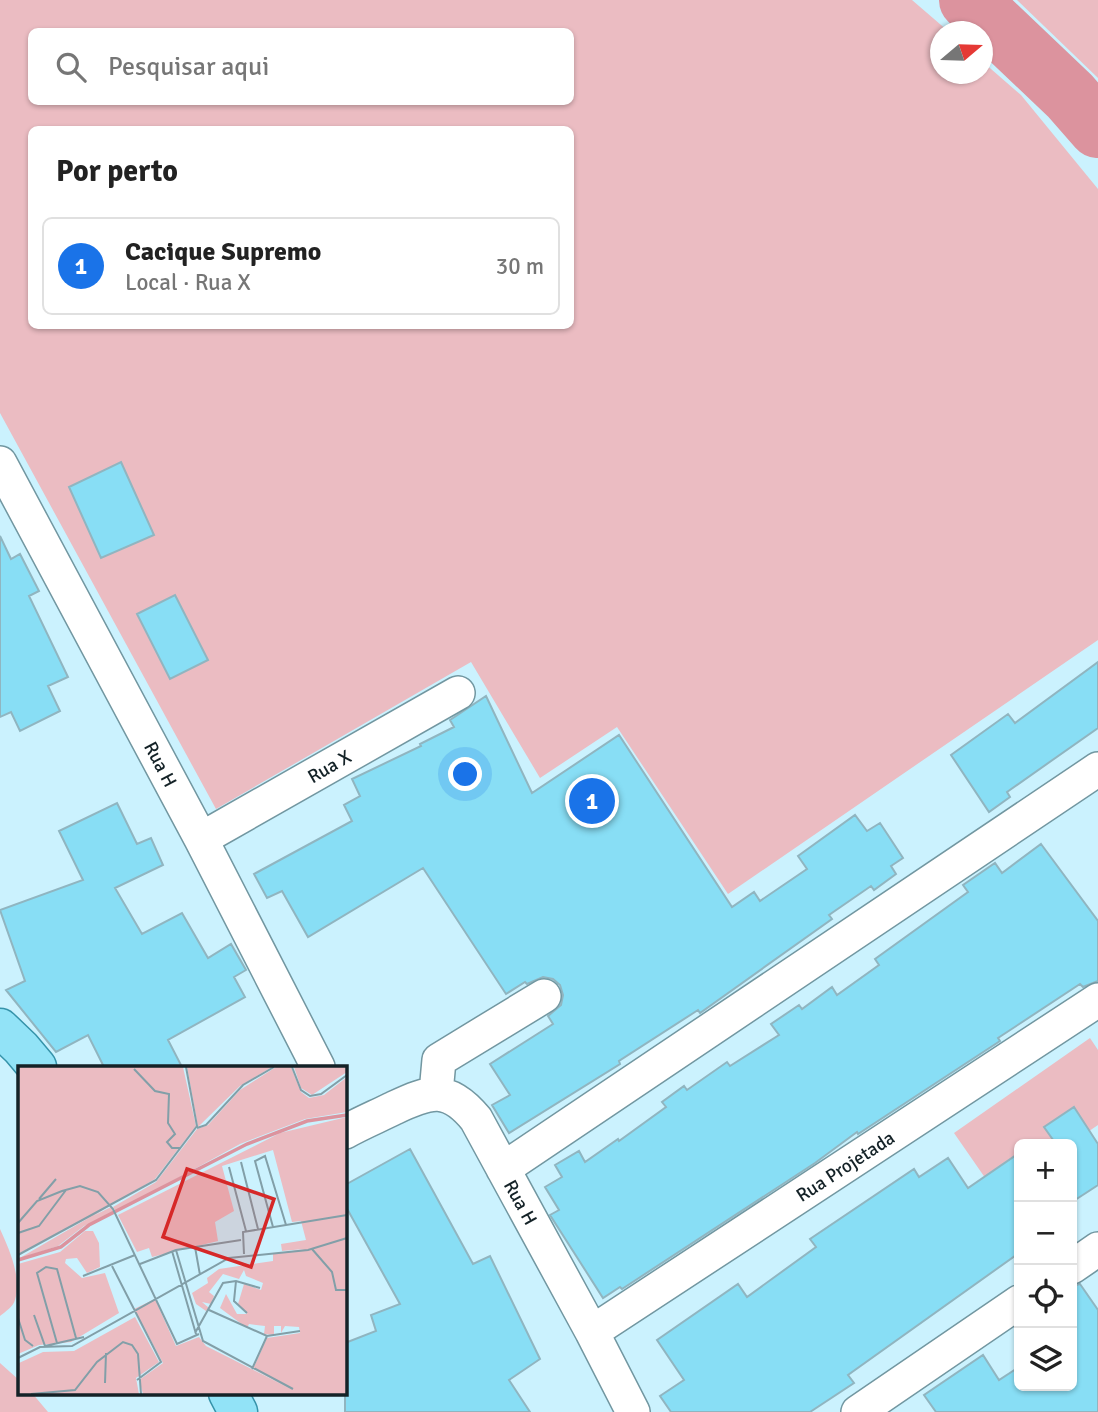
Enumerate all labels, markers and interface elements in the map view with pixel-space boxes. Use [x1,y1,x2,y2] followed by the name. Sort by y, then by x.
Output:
[930,21,993,84] north arrow
[28,28,574,105] search box
[52,48,90,86] icon: search
[108,51,269,83] text: Pesquisar aqui
[56,153,178,190] text: Por perto
[125,236,321,268] text: Cacique Supremo
[75,252,87,281] text: 1
[496,252,544,281] text: 30 m
[125,268,251,297] text: Local · Rua X
[138,738,182,791] street label: Rua H
[303,745,356,789] street label: Rua X
[448,757,482,791] your location
[569,775,615,827] pin: 1
[18,1066,346,1394] inset map
[792,1126,899,1208] street label: Rua Projetada
[1014,1139,1077,1391] map controls
[1014,1139,1077,1202] button: +
[498,1176,542,1229] street label: Rua H
[1014,1202,1077,1265] button: −
[1014,1265,1077,1328] button: locate
[1014,1328,1077,1391] button: layers

